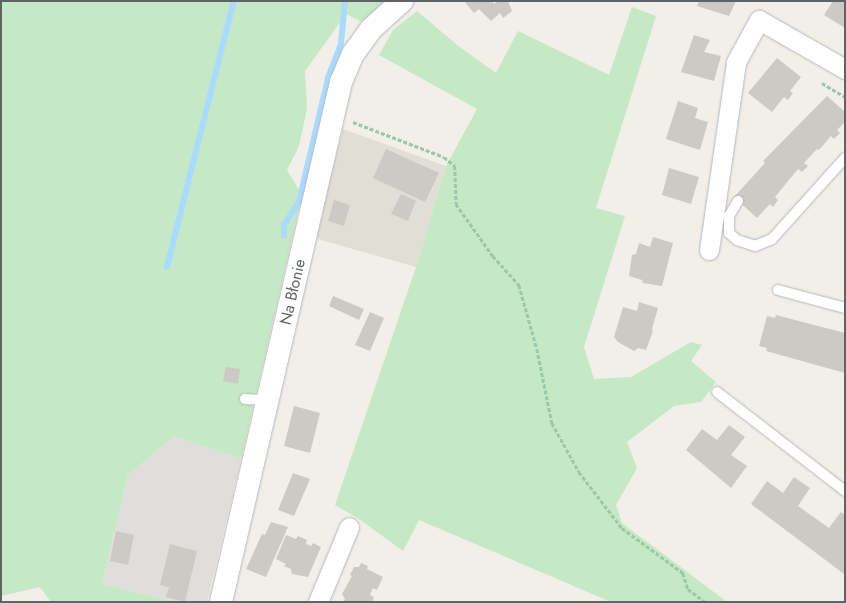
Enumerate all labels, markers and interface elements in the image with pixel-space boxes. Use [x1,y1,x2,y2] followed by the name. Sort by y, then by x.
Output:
[276,257,310,327] street label: Na Błonie

